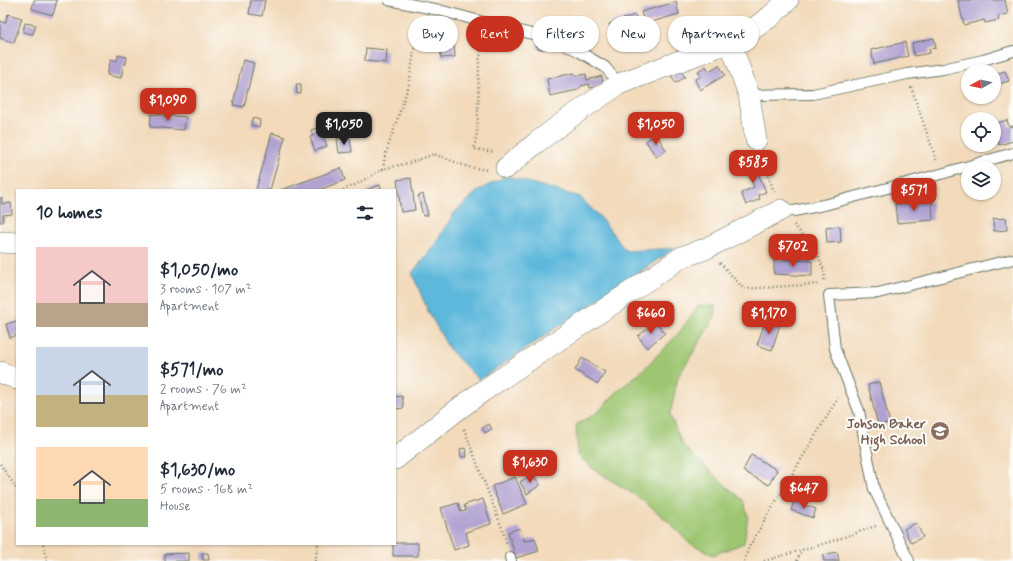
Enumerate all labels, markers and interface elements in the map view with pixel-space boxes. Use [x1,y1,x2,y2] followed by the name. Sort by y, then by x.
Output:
[408,16,458,52] chip: Buy
[466,16,524,52] chip: Rent
[532,16,599,52] chip: Filters
[607,16,660,52] chip: New
[668,16,759,52] chip: Apartment
[961,64,1001,104] north arrow
[961,64,1001,200] map controls
[135,88,201,122] pin: $1,090
[149,92,187,109] text: $1,090
[311,112,377,146] pin: $1,050
[623,112,689,146] pin: $1,050
[961,112,1001,152] button: locate
[325,116,363,133] text: $1,050
[637,116,675,133] text: $1,050
[729,150,777,184] pin: $585
[738,154,768,171] text: $585
[961,160,1001,200] button: layers
[890,178,938,212] pin: $571
[900,182,928,199] text: $571
[36,202,102,224] text: 10 homes
[354,202,376,224] icon: filters
[769,234,817,268] pin: $702
[778,238,808,255] text: $702
[160,259,238,281] text: $1,050/mo
[68,263,116,311] icon: home
[160,281,252,298] text: 3 rooms · 107 m²
[160,298,219,315] text: Apartment
[627,301,675,335] pin: $660
[736,301,802,335] pin: $1,170
[636,305,666,322] text: $660
[751,305,787,322] text: $1,170
[160,359,224,381] text: $571/mo
[68,363,116,411] icon: home
[160,381,247,398] text: 2 rooms · 76 m²
[160,398,219,415] text: Apartment
[847,415,926,452] place label: Johson Baker High School
[929,420,951,442] school or university icon: Johson Baker High School
[497,450,563,484] pin: $1,630
[512,454,548,471] text: $1,630
[160,459,235,481] text: $1,630/mo
[68,463,116,511] icon: home
[780,476,828,510] pin: $647
[789,480,819,497] text: $647
[160,481,253,498] text: 5 rooms · 168 m²
[160,498,191,515] text: House

